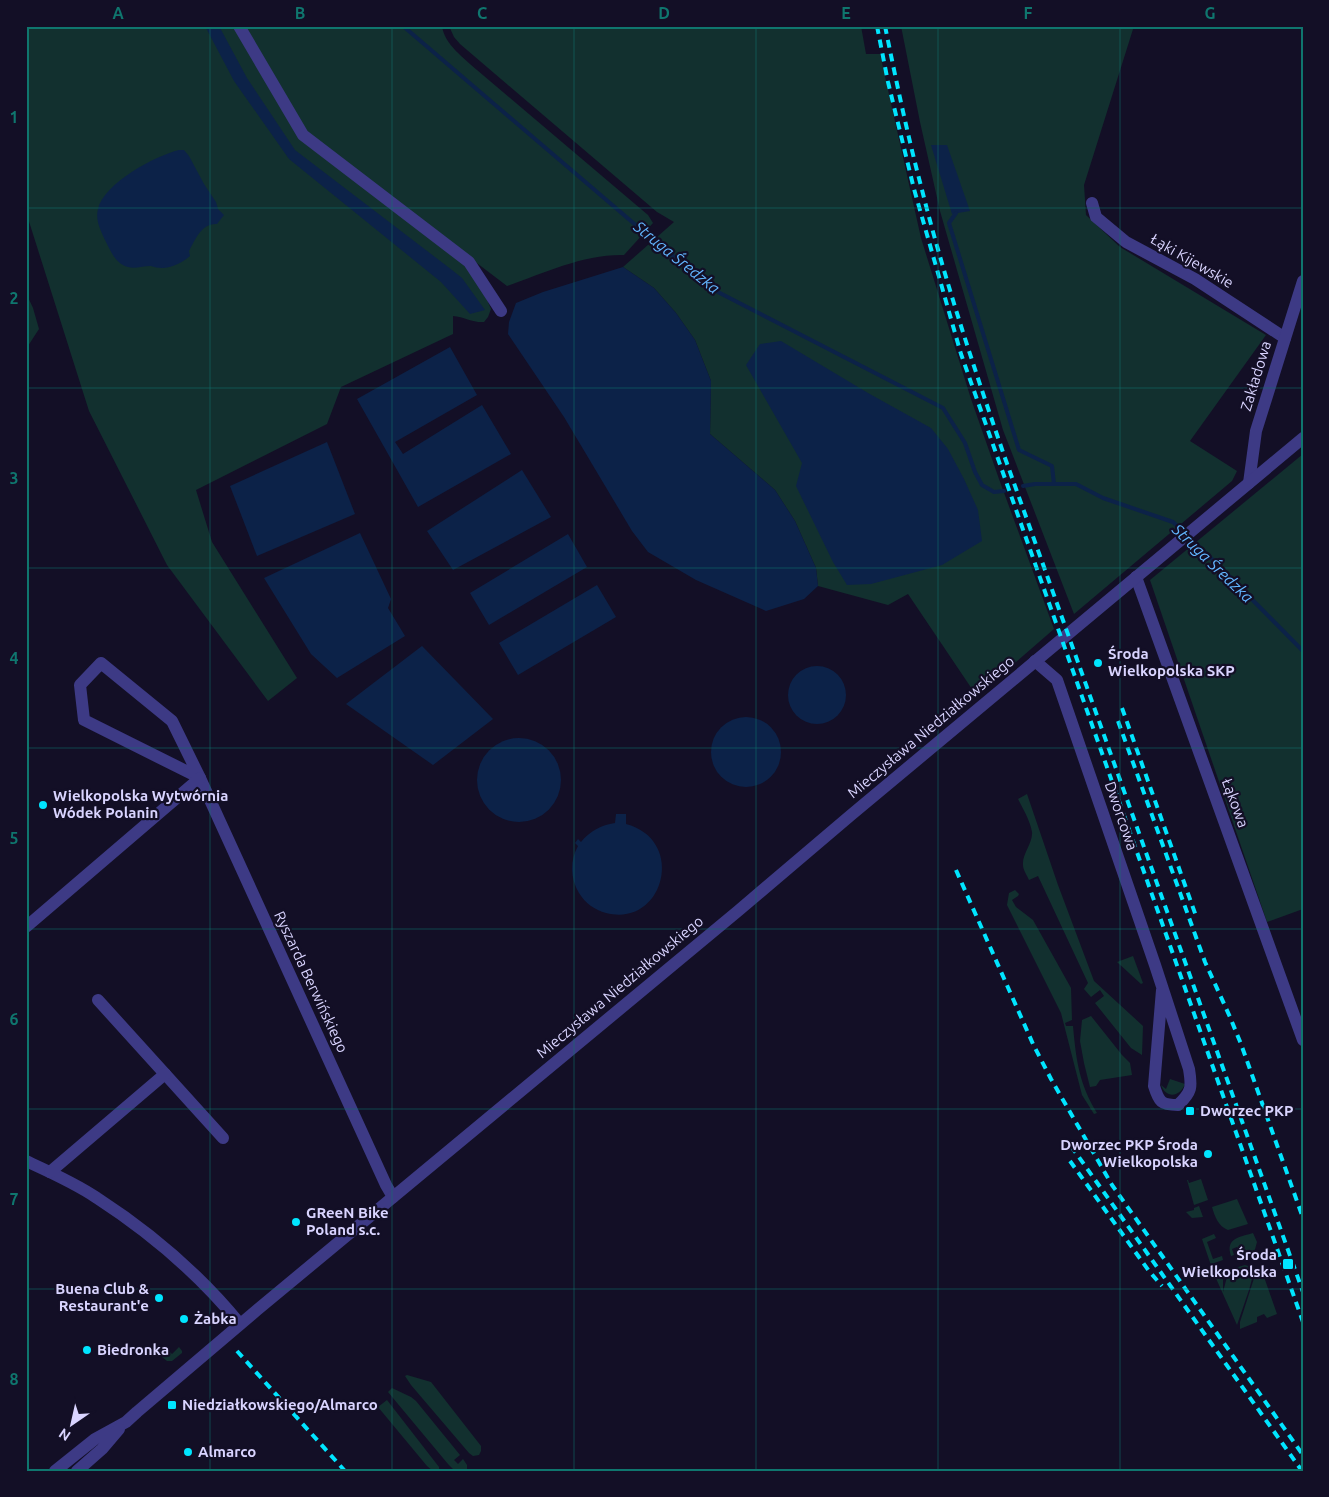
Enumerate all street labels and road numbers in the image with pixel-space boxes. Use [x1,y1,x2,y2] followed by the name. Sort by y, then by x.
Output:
[1148,230,1237,291] street label: Łąki Kijewskie
[1237,339,1274,413] street label: Zakładowa
[844,652,1017,801] street label: Mieczysława Niedziałkowskiego
[1219,776,1252,830] street label: Łąkowa
[1102,779,1141,852] street label: Dworcowa
[271,908,352,1055] street label: Ryszarda Berwińskiego
[533,912,706,1061] street label: Mieczysława Niedziałkowskiego

